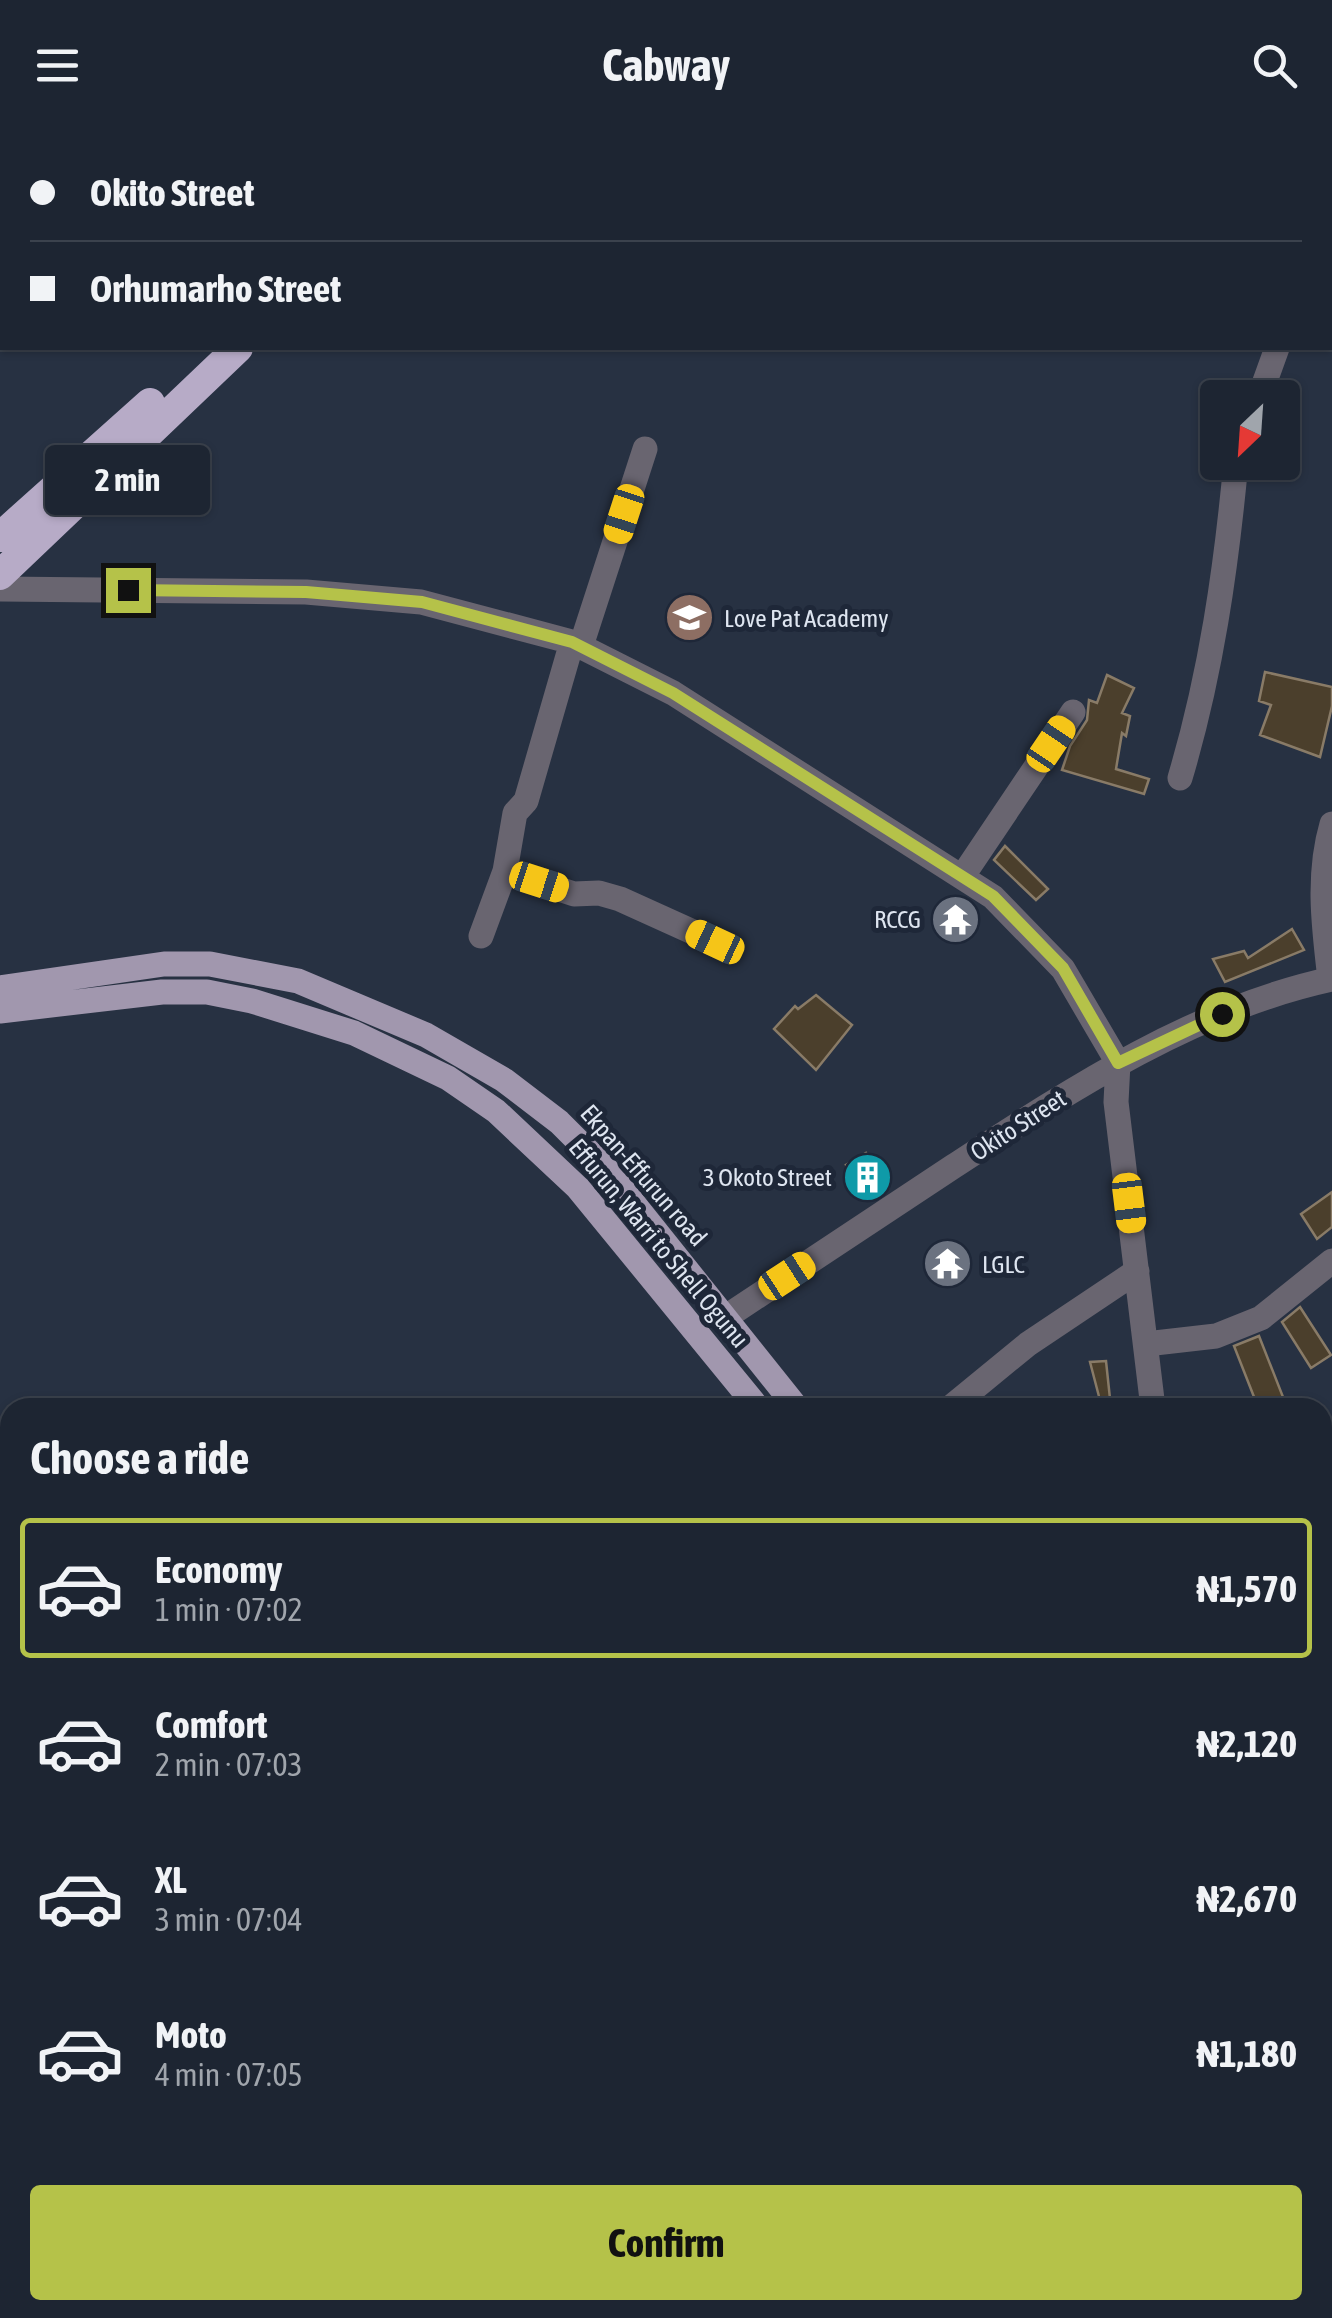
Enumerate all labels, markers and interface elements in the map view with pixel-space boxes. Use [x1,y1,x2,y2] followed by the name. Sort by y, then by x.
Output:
[30,38,85,93] icon: menu
[1247,38,1302,93] icon: search
[602,39,730,91] text: Cabway
[90,171,254,214] text: Okito Street
[90,267,341,310] text: Orhumarho Street
[1200,380,1300,480] north arrow
[1200,380,1300,480] map controls
[46,445,210,515] callout: 2 min
[95,461,160,498] text: 2 min
[600,481,648,547] car
[106,568,151,613] route end
[663,592,715,644] school or university icon: Love Pat Academy
[724,604,889,632] place label: Love Pat Academy
[1022,711,1080,777] car
[506,858,572,906] car
[930,893,982,945] temple icon: RCCG
[874,905,921,933] place label: RCCG
[681,916,749,968] car
[1200,992,1245,1037] route start
[965,1084,1071,1166] street label: Okito Street
[575,1099,713,1251] street label: Ekpan-Effurun road
[564,1133,754,1353] street label: Effurun, Warri to Shell Ogunu
[841,1151,893,1203] building icon: 3 Okoto Street
[703,1163,832,1191] place label: 3 Okoto Street
[1110,1171,1148,1235] car
[921,1238,973,1290] temple icon: LGLC
[754,1247,820,1305] car
[982,1250,1025,1278] place label: LGLC
[30,1432,249,1484] text: Choose a ride
[35,1543,125,1633] icon: car
[155,1548,282,1591] text: Economy
[1196,1567,1297,1610] text: ₦1,570
[155,1591,302,1628] text: 1 min · 07:02
[35,1698,125,1788] icon: car
[155,1703,267,1746] text: Comfort
[1196,1722,1297,1765] text: ₦2,120
[155,1746,302,1783] text: 2 min · 07:03
[35,1853,125,1943] icon: car
[155,1858,187,1901] text: XL
[1196,1877,1297,1920] text: ₦2,670
[155,1901,302,1938] text: 3 min · 07:04
[35,2008,125,2098] icon: car
[155,2013,227,2056] text: Moto
[1196,2032,1297,2075] text: ₦1,180
[155,2056,302,2093] text: 4 min · 07:05
[30,2185,1302,2300] button: Confirm

